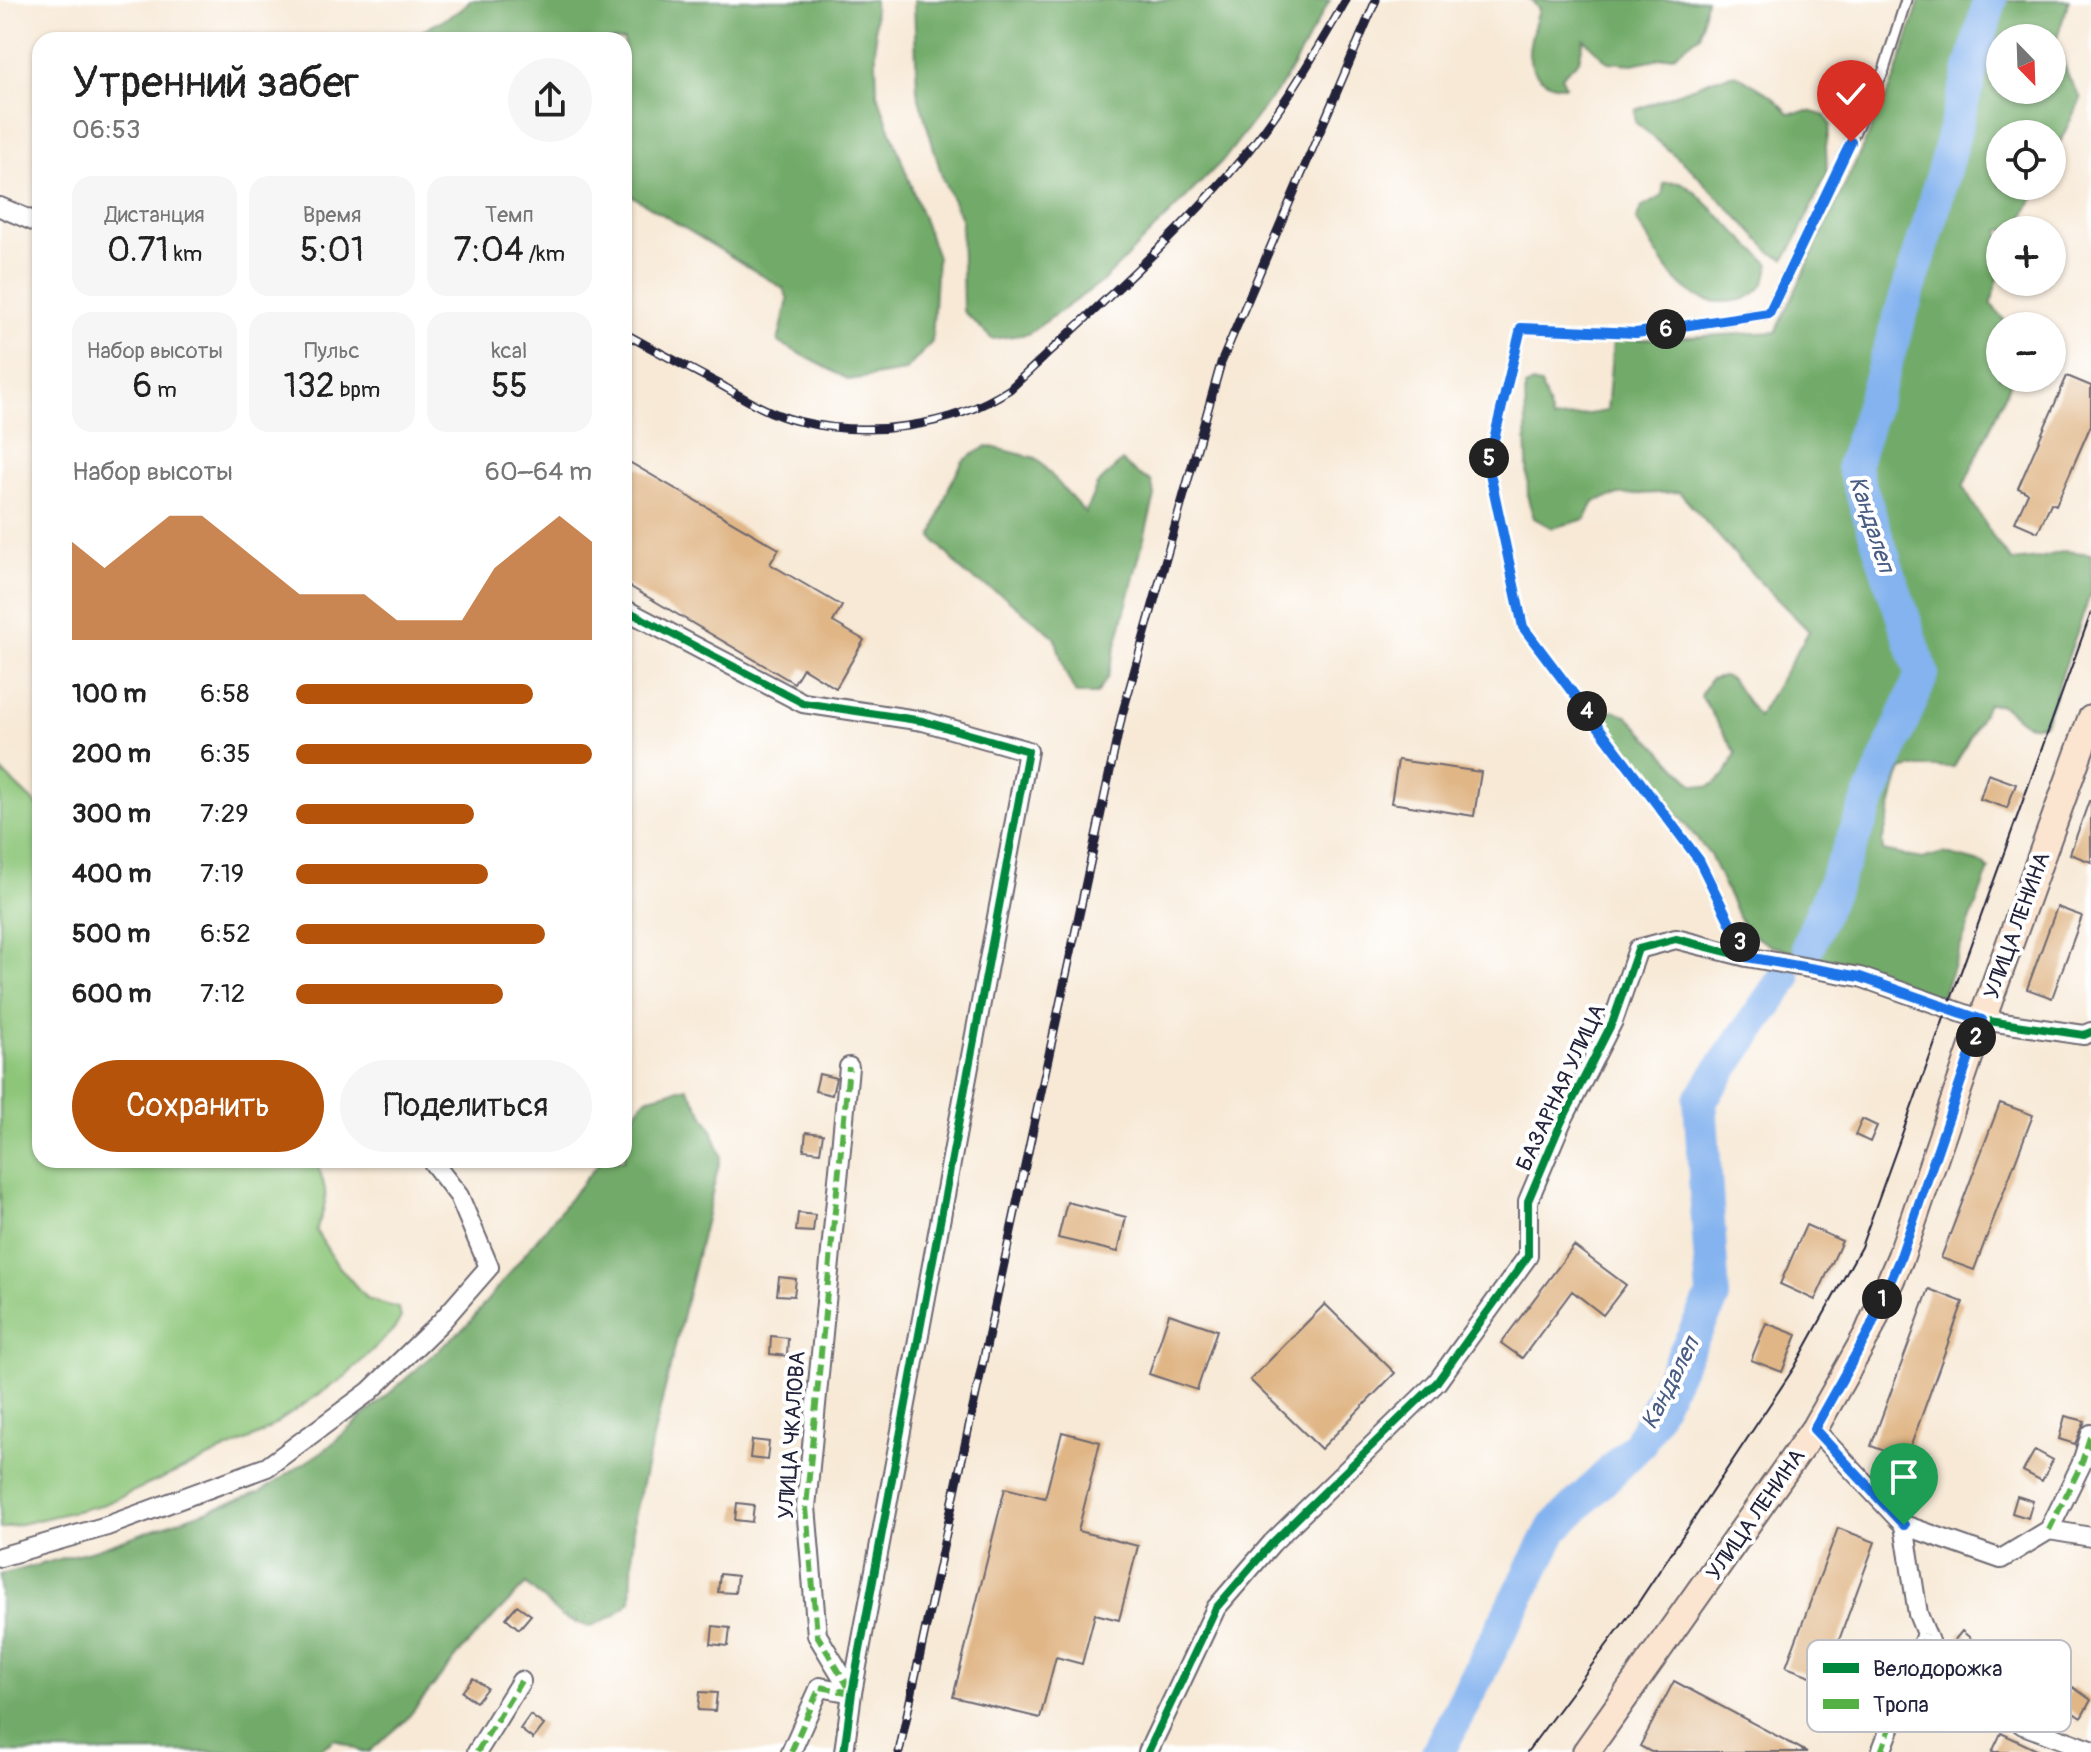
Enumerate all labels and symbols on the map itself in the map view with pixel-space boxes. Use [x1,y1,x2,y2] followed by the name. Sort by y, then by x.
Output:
[1986,24,2066,104] north arrow
[1817,60,1885,142] pin
[1646,309,1686,349] pin: 6
[1469,438,1509,478] pin: 5
[1842,473,1901,577] water label: Кандалеп
[1567,691,1607,731] pin: 4
[1977,848,2056,1003] street label: УЛИЦА ЛЕНИНА
[1720,922,1760,962] pin: 3
[1510,999,1612,1175] street label: БАЗАРНАЯ УЛИЦА
[1956,1017,1996,1057] pin: 2
[1862,1279,1902,1319] pin: 1
[1635,1331,1707,1434] water label: Кандалеп
[772,1350,812,1520] street label: УЛИЦА ЧКАЛОВА
[1700,1443,1812,1586] street label: УЛИЦА ЛЕНИНА
[1870,1443,1938,1525] pin
[1807,1640,2071,1732] legend
[1873,1655,2003,1683] text: Велодорожка
[1873,1691,1929,1719] text: Тропа

